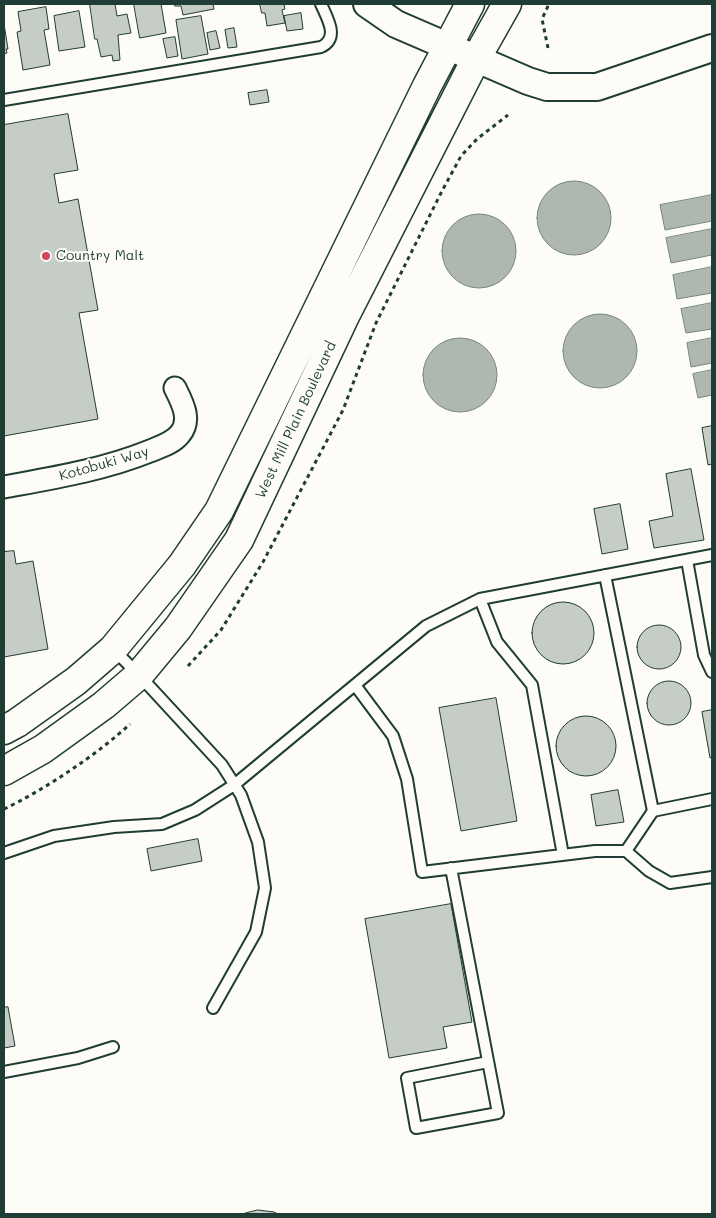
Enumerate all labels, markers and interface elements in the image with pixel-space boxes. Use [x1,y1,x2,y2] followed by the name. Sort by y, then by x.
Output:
[56,248,144,264] place label: Country Malt
[40,250,52,262] marker: Country Malt
[252,339,340,501] street label: West Mill Plain Boulevard
[57,443,151,485] street label: Kotobuki Way

